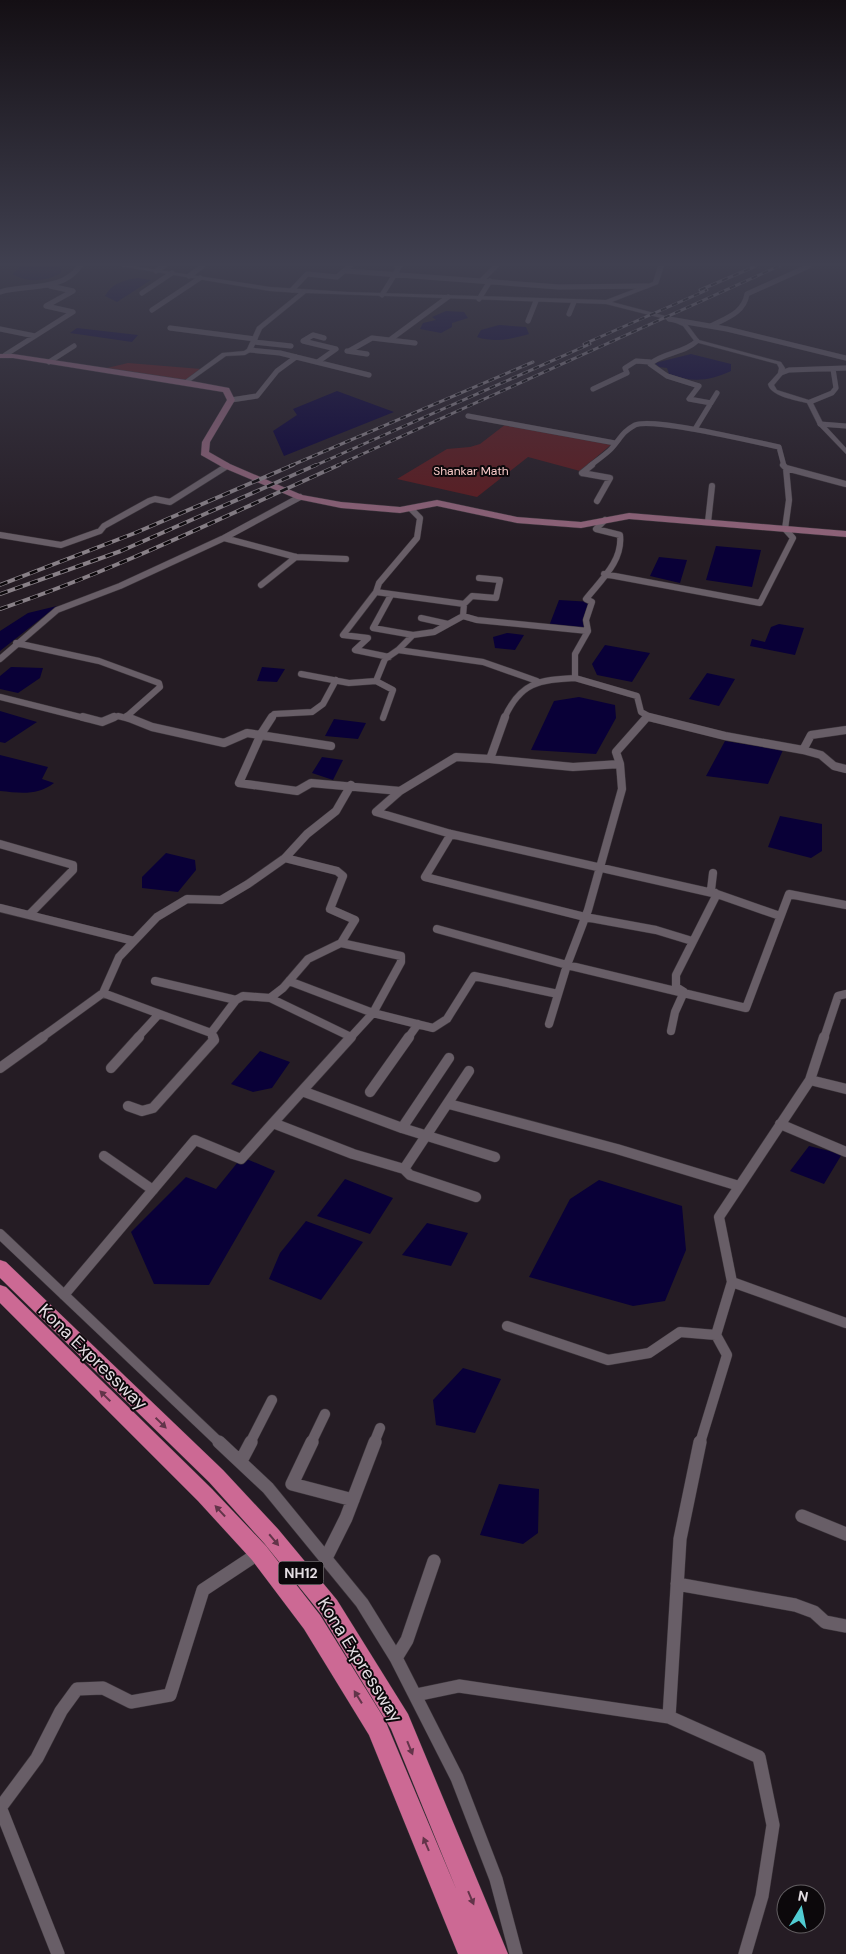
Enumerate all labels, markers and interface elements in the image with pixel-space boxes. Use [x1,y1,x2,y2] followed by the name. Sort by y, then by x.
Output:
[433,463,509,479] park label: Shankar Math
[33,1299,153,1415] street label: Kona Expressway
[99,1390,111,1402] one-way arrow
[155,1417,167,1429] one-way arrow
[214,1505,226,1517] one-way arrow
[268,1533,279,1546] one-way arrow
[278,1562,324,1585] road number: NH12
[312,1593,408,1727] street label: Kona Expressway
[353,1691,362,1704] one-way arrow
[407,1741,415,1755] one-way arrow
[421,1837,429,1852] one-way arrow
[776,1884,826,1934] north arrow
[797,1886,810,1906] text: N
[468,1891,476,1905] one-way arrow

